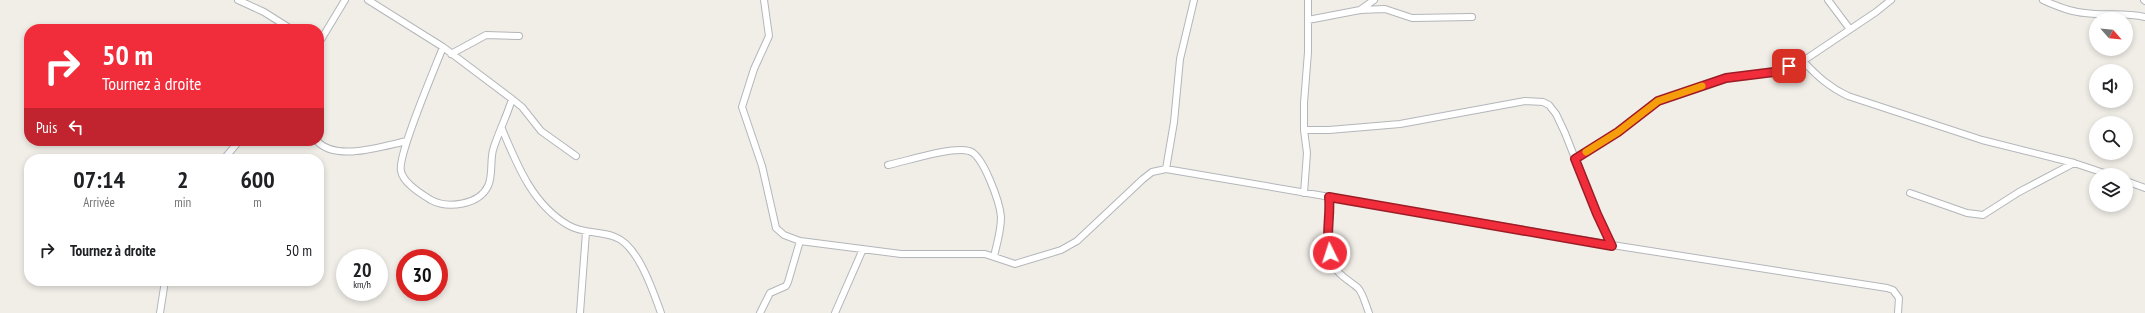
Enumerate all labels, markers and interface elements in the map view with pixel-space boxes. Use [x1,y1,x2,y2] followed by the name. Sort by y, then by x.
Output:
[2089,12,2133,56] north arrow
[2089,12,2133,212] map controls
[102,36,153,73] text: 50 m
[36,40,88,92] icon: right
[1772,49,1806,83] pin
[1778,55,1800,77] icon: arrive
[2089,64,2133,108] button: sound
[102,72,201,95] text: Tournez à droite
[65,116,87,138] icon: left
[2089,116,2133,160] button: search
[36,118,57,137] text: Puis
[73,164,125,195] text: 07:14
[177,164,188,195] text: 2
[240,164,275,195] text: 600
[2089,168,2133,212] button: layers
[83,194,115,211] text: Arrivée
[174,194,191,211] text: min
[253,194,262,211] text: m
[1309,232,1351,274] position arrow
[36,239,58,261] icon: right
[70,241,156,260] text: Tournez à droite
[286,241,312,260] text: 50 m
[396,249,448,301] speed limit sign: 30
[352,257,372,283] text: 20
[353,278,371,291] text: km/h

